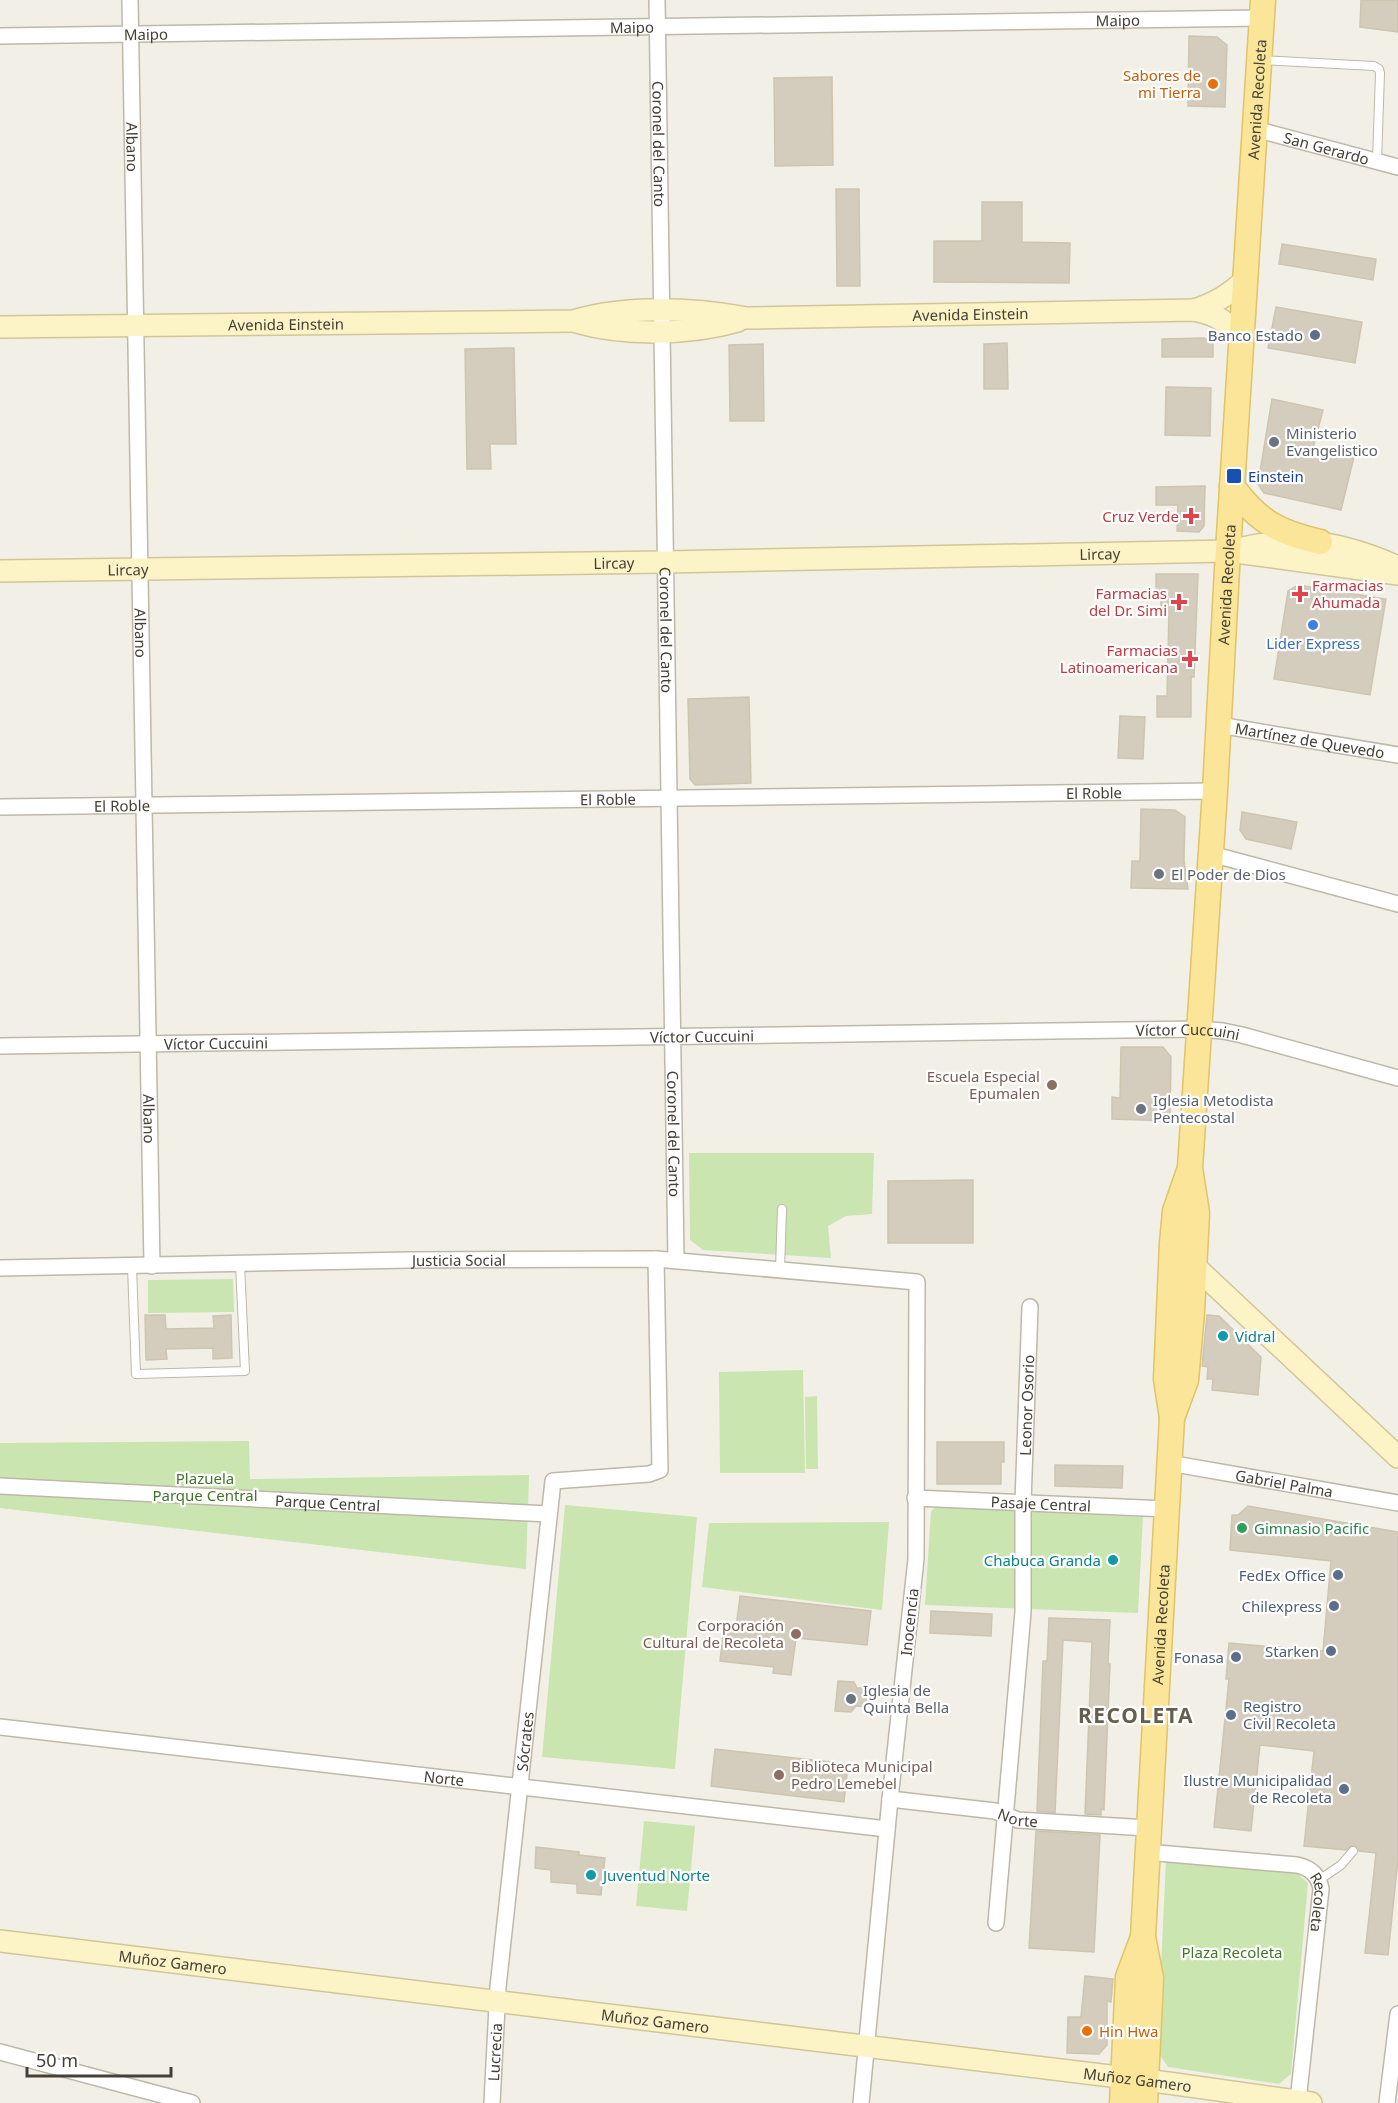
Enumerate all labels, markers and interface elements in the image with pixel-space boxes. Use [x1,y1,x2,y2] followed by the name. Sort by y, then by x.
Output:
[1096,10,1140,30] street label: Maipo
[610,17,654,37] street label: Maipo
[124,24,168,44] street label: Maipo
[1243,39,1270,160] street label: Avenida Recoleta
[1123,65,1201,102] place label: Sabores de mi Tierra
[1206,77,1220,91] marker: Sabores de mi Tierra
[648,81,670,207] street label: Coronel del Canto
[122,122,143,172] street label: Albano
[1282,127,1372,169] street label: San Gerardo
[912,303,1029,325] street label: Avenida Einstein
[228,313,344,335] street label: Avenida Einstein
[1208,325,1303,345] place label: Banco Estado
[1308,328,1322,342] marker: Banco Estado
[1286,423,1378,460] place label: Ministerio Evangelistico
[1267,435,1281,449] marker: Ministerio Evangelistico
[1248,466,1304,486] place label: Einstein
[1225,467,1243,485] marker: Einstein
[1102,506,1179,526] place label: Cruz Verde
[1184,509,1198,523] marker: Cruz Verde
[1213,524,1240,645] street label: Avenida Recoleta
[1079,543,1121,564] street label: Lircay
[593,552,635,573] street label: Lircay
[107,559,149,580] street label: Lircay
[656,567,677,693] street label: Coronel del Canto
[1312,575,1384,612] place label: Farmacias Ahumada
[1089,583,1167,620] place label: Farmacias del Dr. Simi
[1293,587,1307,601] marker: Farmacias Ahumada
[1172,595,1186,609] marker: Farmacias del Dr. Simi
[131,608,151,658] street label: Albano
[1306,618,1320,632] marker: Lider Express
[1266,633,1360,653] place label: Lider Express
[1060,640,1178,677] place label: Farmacias Latinoamericana
[1183,652,1197,666] marker: Farmacias Latinoamericana
[1233,718,1386,763] street label: Martínez de Quevedo
[1066,782,1122,803] street label: El Roble
[580,789,636,809] street label: El Roble
[94,795,150,816] street label: El Roble
[1171,864,1286,884] place label: El Poder de Dios
[1152,867,1166,881] marker: El Poder de Dios
[1136,1019,1242,1044] street label: Víctor Cuccuini
[650,1025,754,1047] street label: Víctor Cuccuini
[164,1032,268,1054] street label: Víctor Cuccuini
[927,1066,1040,1103] place label: Escuela Especial Epumalen
[663,1071,685,1197] street label: Coronel del Canto
[1045,1078,1059,1092] marker: Escuela Especial Epumalen
[1153,1090,1274,1127] place label: Iglesia Metodista Pentecostal
[139,1094,160,1144] street label: Albano
[1134,1102,1148,1116] marker: Iglesia Metodista Pentecostal
[410,1250,506,1270] street label: Justicia Social
[1235,1326,1275,1346] place label: Vidral
[1216,1329,1230,1343] marker: Vidral
[1015,1354,1038,1456] street label: Leonor Osorio
[1234,1465,1335,1501] street label: Gabriel Palma
[152,1468,258,1505] park label: Plazuela Parque Central
[275,1490,381,1515] street label: Parque Central
[990,1491,1091,1516] street label: Pasaje Central
[1254,1518,1369,1538] place label: Gimnasio Pacific
[1235,1521,1249,1535] marker: Gimnasio Pacific
[984,1550,1101,1570] place label: Chabuca Granda
[1106,1553,1120,1567] marker: Chabuca Granda
[1147,1564,1174,1685] street label: Avenida Recoleta
[1239,1565,1326,1585] place label: FedEx Office
[1331,1568,1345,1582] marker: FedEx Office
[896,1587,922,1657] street label: Inocencia
[1241,1596,1322,1616] place label: Chilexpress
[1327,1599,1341,1613] marker: Chilexpress
[643,1615,784,1652] place label: Corporación Cultural de Recoleta
[789,1627,803,1641] marker: Corporación Cultural de Recoleta
[1265,1641,1319,1661] place label: Starken
[1324,1644,1338,1658] marker: Starken
[1174,1647,1224,1667] place label: Fonasa
[1229,1650,1243,1664] marker: Fonasa
[863,1680,949,1717] place label: Iglesia de Quinta Bella
[844,1692,858,1706] marker: Iglesia de Quinta Bella
[1243,1696,1336,1733] place label: Registro Civil Recoleta
[1078,1701,1194,1729] district label: RECOLETA
[1224,1708,1238,1722] marker: Registro Civil Recoleta
[511,1711,538,1772] street label: Sócrates
[791,1756,933,1793] place label: Biblioteca Municipal Pedro Lemebel
[423,1766,465,1790] street label: Norte
[772,1768,786,1782] marker: Biblioteca Municipal Pedro Lemebel
[1184,1770,1332,1807] place label: Ilustre Municipalidad de Recoleta
[1337,1782,1351,1796] marker: Ilustre Municipalidad de Recoleta
[995,1803,1038,1831] street label: Norte
[601,1865,710,1885] place label: Juventud Norte
[584,1868,598,1882] marker: Juventud Norte
[1306,1868,1331,1933] street label: Recoleta
[1182,1942,1282,1962] park label: Plaza Recoleta
[117,1946,228,1978] street label: Muñoz Gamero
[600,2004,710,2037] street label: Muñoz Gamero
[1099,2021,1158,2041] place label: Hin Hwa
[483,2022,506,2082] street label: Lucrecia
[1080,2024,1094,2038] marker: Hin Hwa
[27,2040,171,2078] scale bar
[36,2048,78,2072] text: 50 m
[1082,2063,1193,2096] street label: Muñoz Gamero

